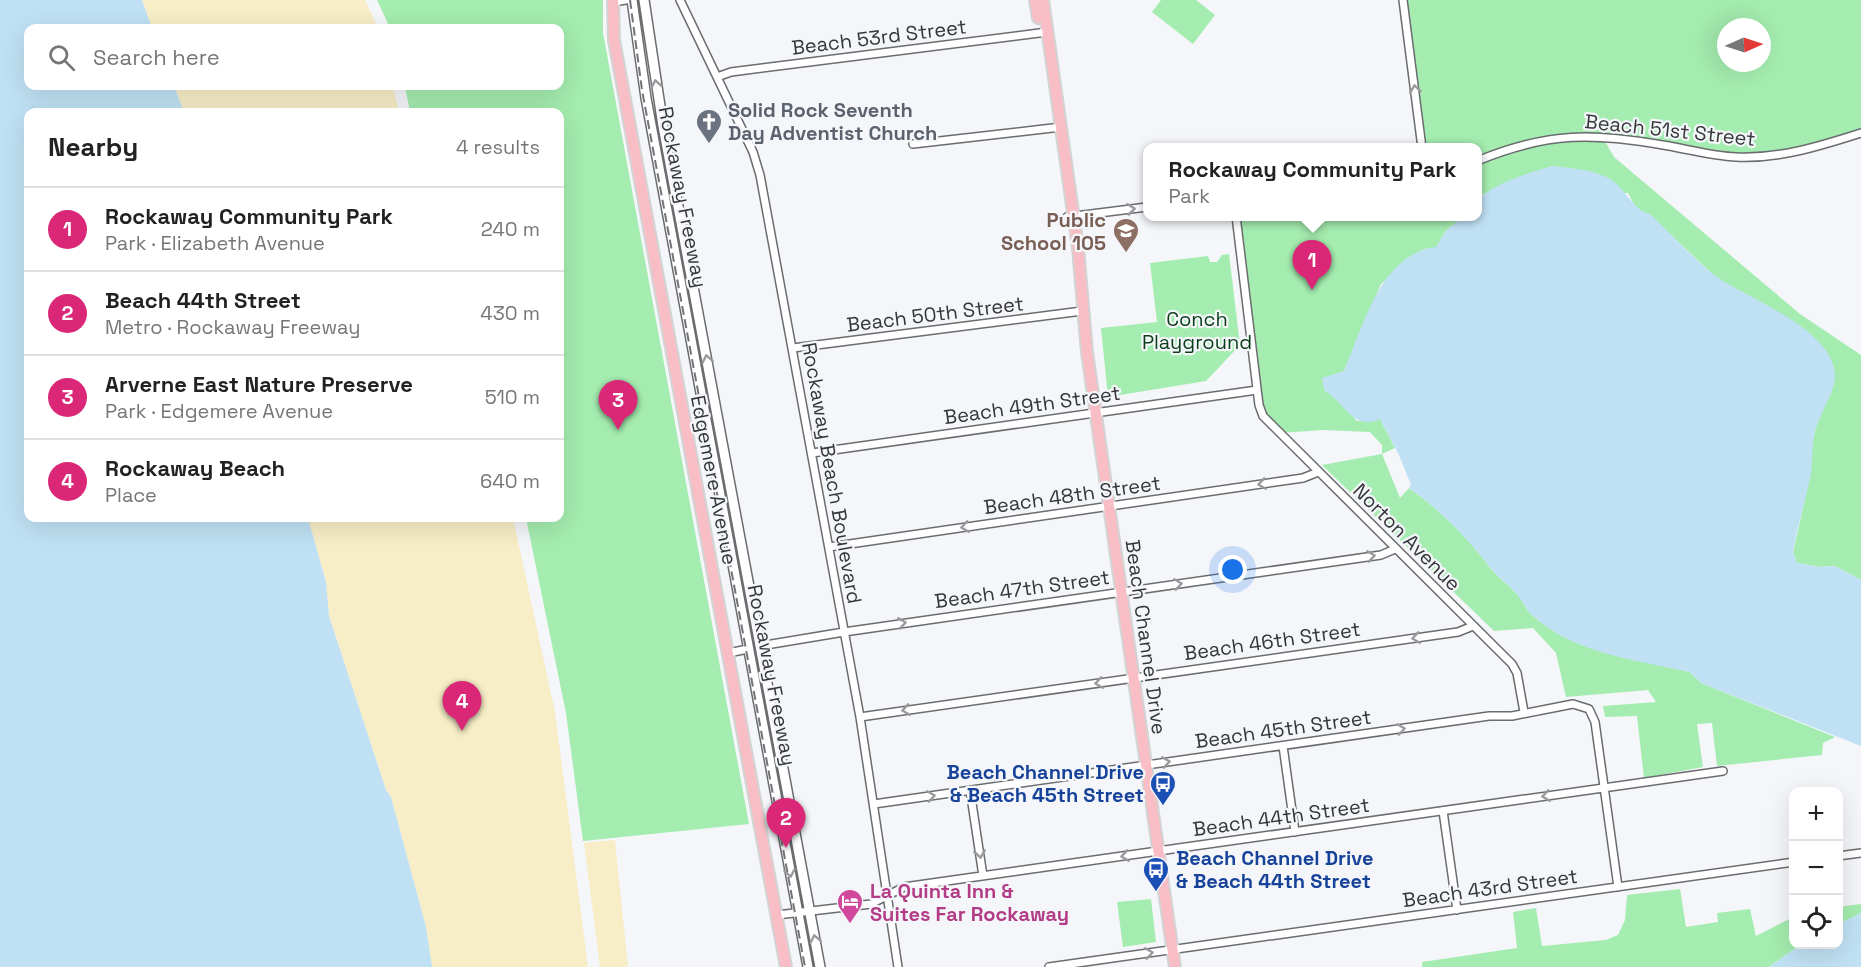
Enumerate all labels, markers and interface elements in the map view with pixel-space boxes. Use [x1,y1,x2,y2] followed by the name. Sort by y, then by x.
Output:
[790,13,968,61] street label: Beach 53rd Street
[1717,18,1771,72] north arrow
[24,24,564,90] search box
[45,41,78,74] icon: search
[93,43,220,71] text: Search here
[650,80,663,90] one-way arrow
[1409,85,1421,94] one-way arrow
[728,97,937,146] place label: Solid Rock Seventh Day Adventist Church
[653,104,713,290] street label: Rockaway Freeway
[694,107,724,145] church icon: Solid Rock Seventh Day Adventist Church
[1583,108,1757,152] street label: Beach 51st Street
[48,130,138,164] text: Nearby
[456,134,540,160] text: 4 results
[1143,143,1482,221] popup
[1169,155,1456,183] text: Rockaway Community Park
[1169,183,1210,209] text: Park
[105,202,393,230] text: Rockaway Community Park
[1126,203,1136,215] one-way arrow
[1001,207,1106,256] place label: Public School 105
[63,216,72,242] text: 1
[481,216,540,242] text: 240 m
[1111,216,1141,254] school or university icon: Public School 105
[105,230,325,256] text: Park · Elizabeth Avenue
[1292,240,1332,290] pin: 1
[105,286,301,314] text: Beach 44th Street
[845,290,1025,338] street label: Beach 50th Street
[62,300,73,326] text: 2
[480,300,540,326] text: 430 m
[1142,306,1252,355] park label: Conch Playground
[105,314,361,340] text: Metro · Rockaway Freeway
[796,340,868,606] street label: Rockaway Beach Boulevard
[701,354,714,364] one-way arrow
[105,370,413,398] text: Arverne East Nature Preserve
[598,380,638,430] pin: 3
[942,380,1122,430] street label: Beach 49th Street
[61,384,74,410] text: 3
[485,384,540,410] text: 510 m
[685,393,743,567] street label: Edgemere Avenue
[105,398,333,424] text: Park · Edgemere Avenue
[105,454,285,482] text: Rockaway Beach
[61,468,74,494] text: 4
[480,468,540,494] text: 640 m
[982,470,1162,520] street label: Beach 48th Street
[1257,478,1266,490] one-way arrow
[1348,478,1466,596] street label: Norton Avenue
[105,482,157,508] text: Place
[960,521,969,533] one-way arrow
[1119,538,1173,736] street label: Beach Channel Drive
[1367,550,1376,562] one-way arrow
[1218,555,1247,584] your location
[933,564,1111,614] street label: Beach 47th Street
[1174,578,1183,590] one-way arrow
[742,582,802,768] street label: Rockaway Freeway
[1182,616,1362,666] street label: Beach 46th Street
[897,618,907,630] one-way arrow
[1412,631,1421,643] one-way arrow
[1094,676,1103,688] one-way arrow
[442,682,482,731] pin: 4
[901,704,910,716] one-way arrow
[1193,704,1373,754] street label: Beach 45th Street
[1396,723,1405,735] one-way arrow
[1161,756,1171,769] one-way arrow
[947,759,1144,808] place label: Beach Channel Drive & Beach 45th Street
[1148,769,1178,807] bus stop icon: Beach Channel Drive & Beach 45th Street
[1789,787,1843,949] map controls
[1789,787,1843,841] button: +
[927,790,936,802] one-way arrow
[1542,790,1551,802] one-way arrow
[1191,792,1371,842] street label: Beach 44th Street
[766,798,806,848] pin: 2
[1789,841,1843,895] button: −
[1176,845,1373,894] place label: Beach Channel Drive & Beach 44th Street
[973,849,985,858] one-way arrow
[1120,850,1129,862] one-way arrow
[1141,855,1171,893] bus stop icon: Beach Channel Drive & Beach 44th Street
[1401,863,1579,913] street label: Beach 43rd Street
[783,868,796,878] one-way arrow
[870,878,1069,927] place label: La Quinta Inn & Suites Far Rockaway
[835,887,865,925] hotel icon: La Quinta Inn & Suites Far Rockaway
[1789,895,1843,949] button: locate
[809,935,822,945] one-way arrow
[1144,947,1153,959] one-way arrow

